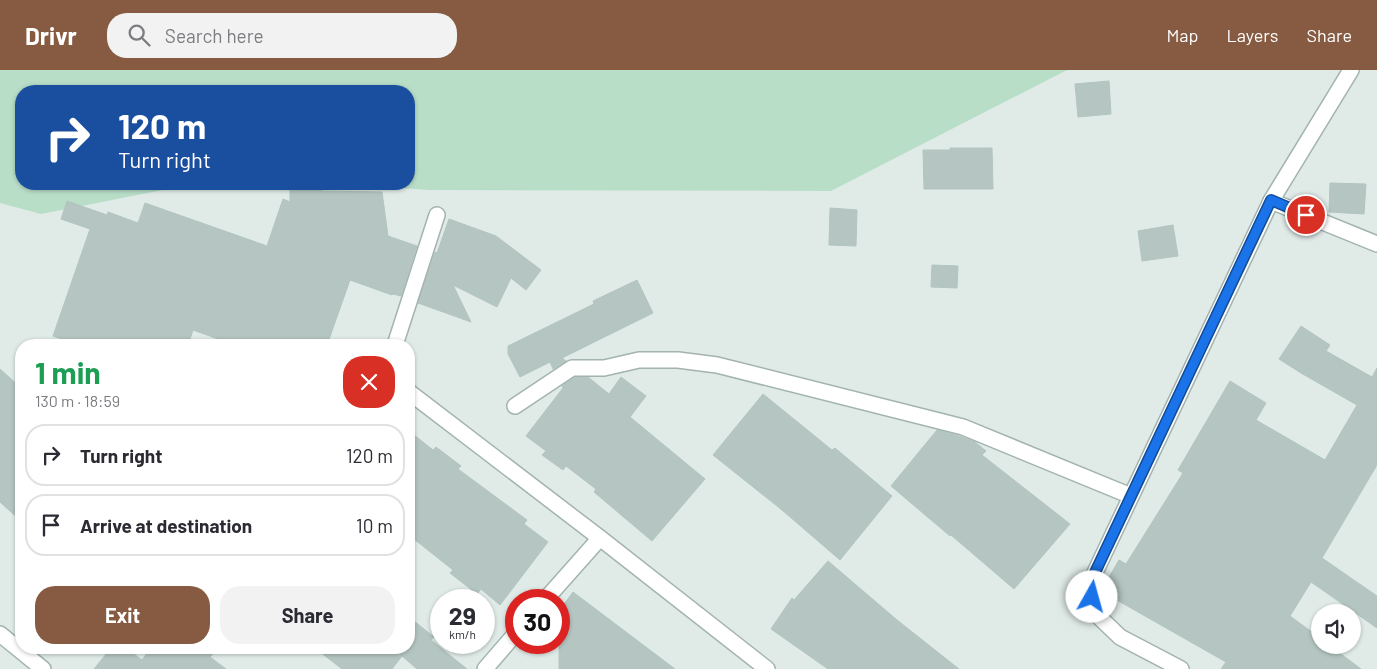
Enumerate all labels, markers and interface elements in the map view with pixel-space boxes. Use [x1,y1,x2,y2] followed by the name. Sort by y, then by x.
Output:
[107,13,457,58] search box
[25,21,77,50] text: Drivr
[125,21,153,49] icon: search
[165,24,264,47] text: Search here
[1166,24,1198,46] text: Map
[1226,24,1279,46] text: Layers
[1307,24,1352,46] text: Share
[118,104,206,146] text: 120 m
[35,105,100,170] icon: right
[118,146,211,172] text: Turn right
[1285,194,1327,236] pin
[1292,201,1320,229] icon: arrive
[35,354,101,390] text: 1 min
[343,356,395,408] button: close
[35,391,120,410] text: 130 m · 18:59
[37,441,65,469] icon: right
[80,444,162,467] text: Turn right
[346,444,393,467] text: 120 m
[37,511,65,539] icon: arrive
[80,514,252,537] text: Arrive at destination
[356,514,393,537] text: 10 m
[1065,570,1117,622] position arrow
[35,586,210,644] button: Exit
[220,586,395,644] button: Share
[505,589,570,654] speed limit sign: 30
[449,600,476,630] text: 29
[1311,604,1361,654] map controls
[1311,604,1361,654] button: sound
[449,627,476,641] text: km/h

